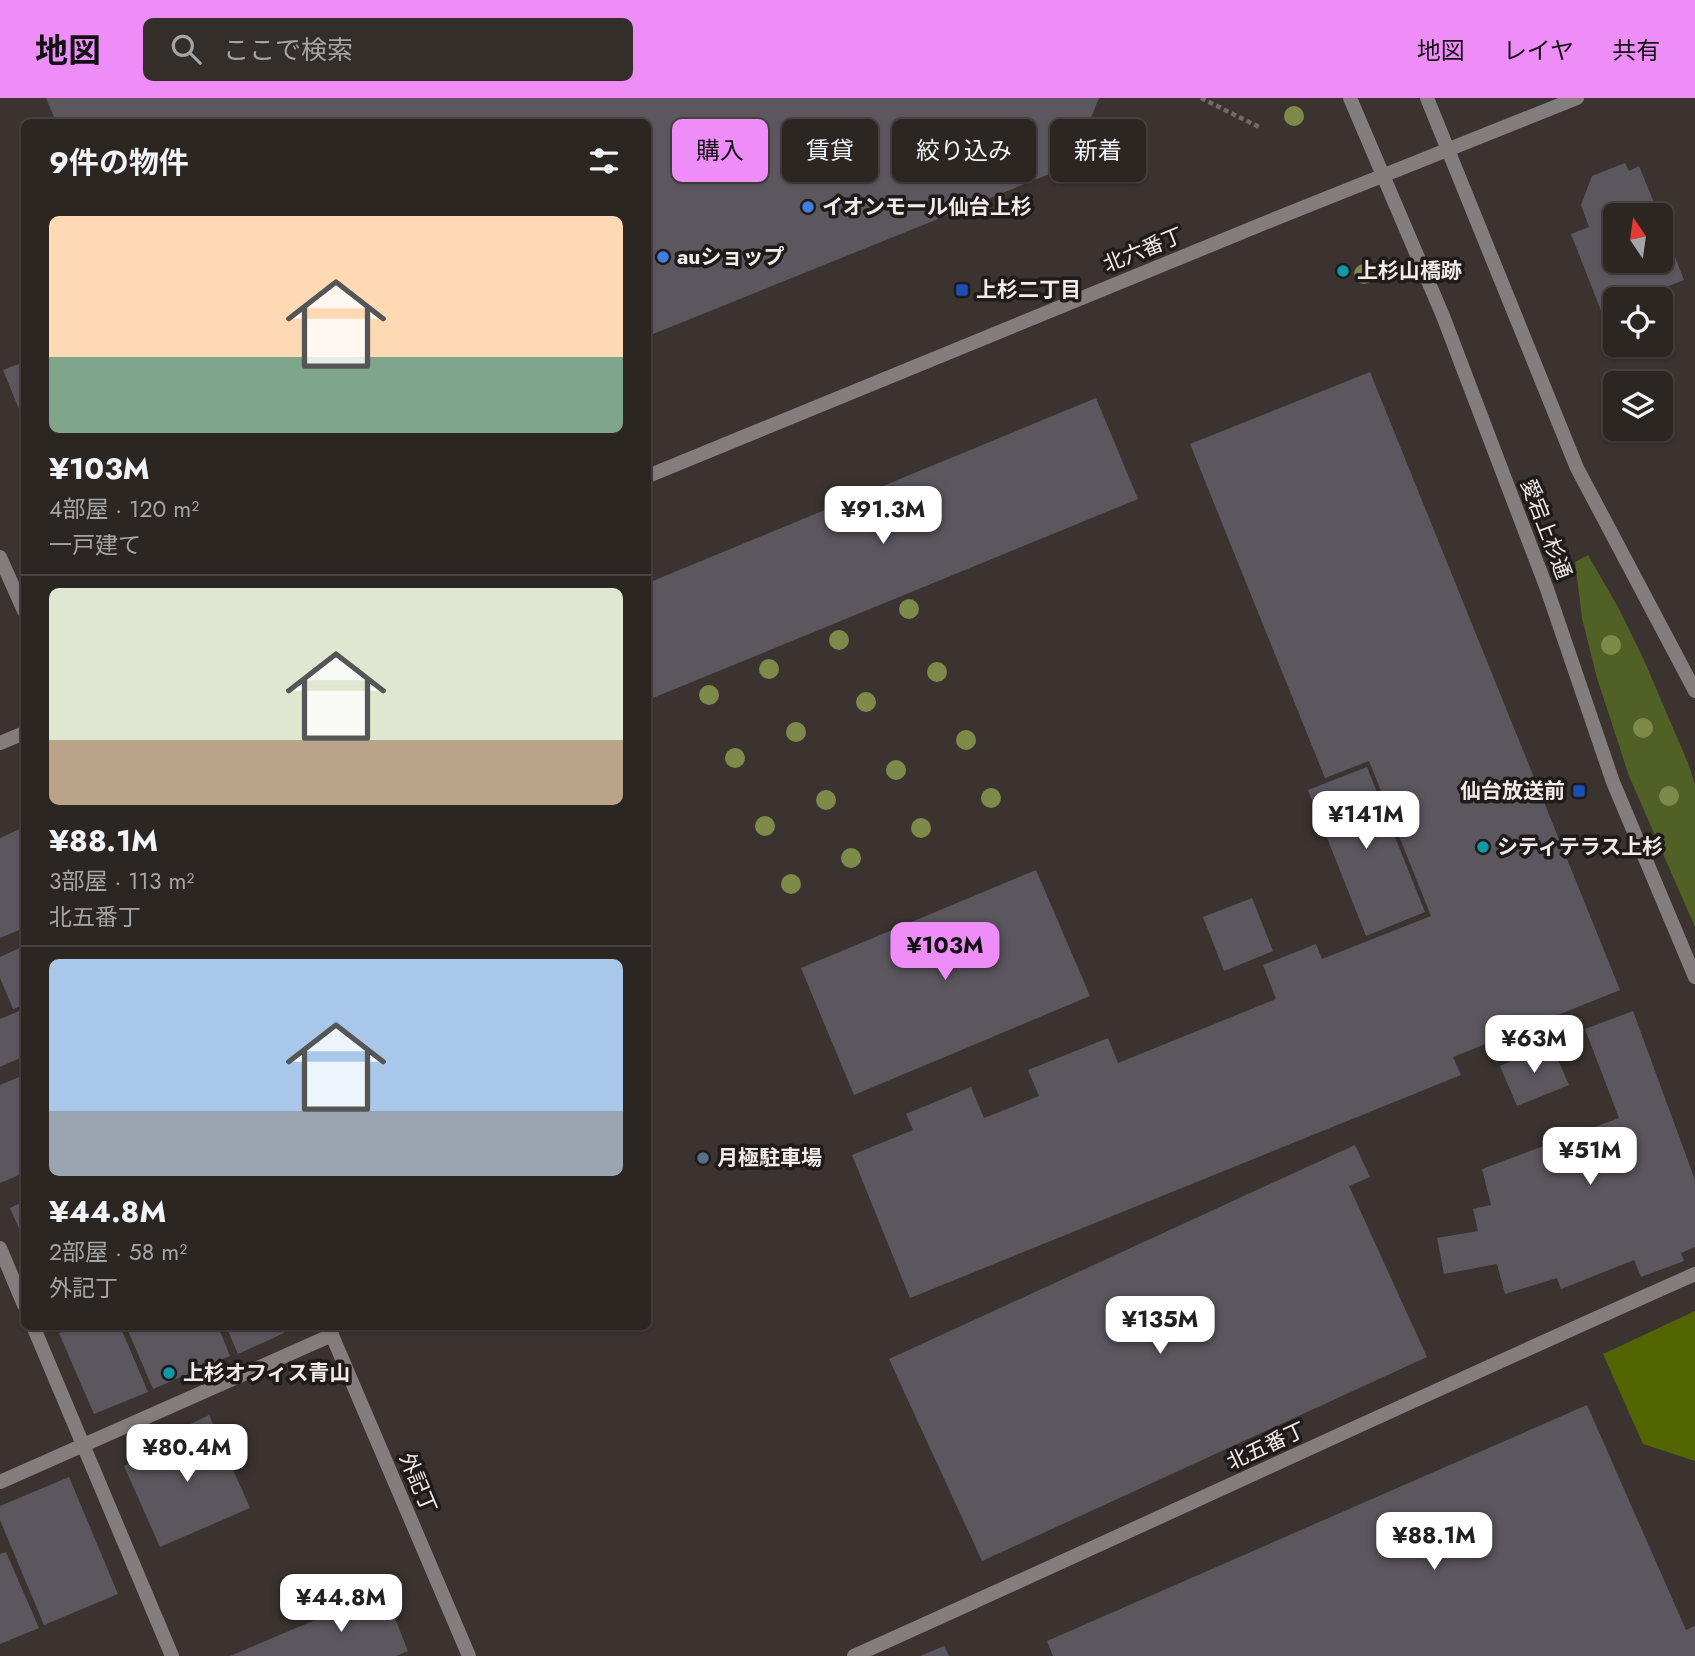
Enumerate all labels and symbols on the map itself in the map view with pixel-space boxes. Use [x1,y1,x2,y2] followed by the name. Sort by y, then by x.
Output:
[822,192,1032,222] place label: イオンモール仙台上杉
[800,199,816,215] marker: イオンモール仙台上杉
[1603,203,1673,273] north arrow
[1098,220,1188,280] street label: 北六番丁
[677,242,784,272] place label: auショップ
[655,249,671,265] marker: auショップ
[1357,256,1462,286] place label: 上杉山橋跡
[1335,263,1351,279] marker: 上杉山橋跡
[976,275,1081,305] place label: 上杉二丁目
[954,282,970,298] marker: 上杉二丁目
[1513,475,1579,583] street label: 愛宕上杉通
[826,486,940,546] pin: ¥91.3M
[1460,776,1565,806] place label: 仙台放送前
[1571,783,1587,799] marker: 仙台放送前
[1317,792,1415,851] pin: ¥141M
[1497,832,1663,862] place label: シティテラス上杉
[1475,839,1491,855] marker: シティテラス上杉
[896,922,994,982] pin: ¥103M
[1493,1016,1575,1075] pin: ¥63M
[1549,1128,1631,1187] pin: ¥51M
[717,1143,822,1173] place label: 月極駐車場
[695,1150,711,1166] marker: 月極駐車場
[1111,1296,1209,1356] pin: ¥135M
[183,1358,351,1388] place label: 上杉オフィス青山
[161,1365,177,1381] marker: 上杉オフィス青山
[1222,1415,1310,1477] street label: 北五番丁
[130,1424,244,1484] pin: ¥80.4M
[392,1448,444,1518] street label: 外記丁
[1377,1512,1491,1572] pin: ¥88.1M
[284,1574,398,1634] pin: ¥44.8M

